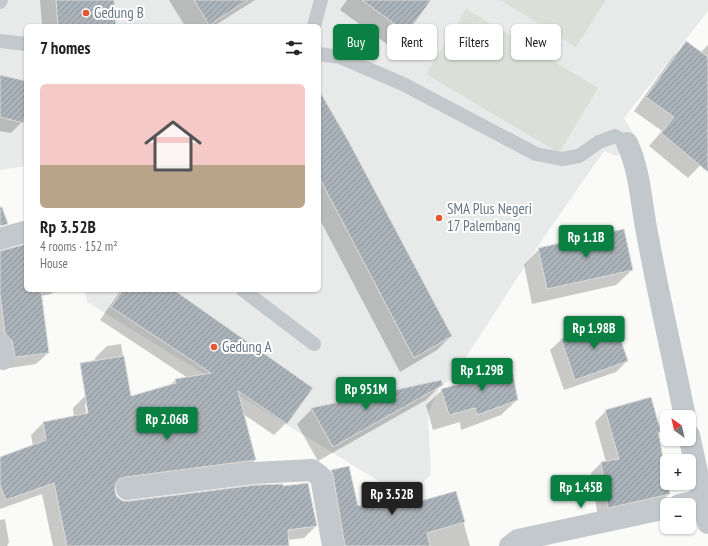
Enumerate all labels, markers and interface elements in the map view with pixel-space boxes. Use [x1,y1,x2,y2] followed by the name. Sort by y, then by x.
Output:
[94,3,144,22] place label: Gedung B
[81,8,91,18] marker: Gedung B
[333,24,379,60] chip: Buy
[387,24,437,60] chip: Rent
[445,24,503,60] chip: Filters
[511,24,561,60] chip: New
[40,37,91,59] text: 7 homes
[283,37,305,59] icon: filters
[137,110,209,182] icon: home
[447,199,532,235] place label: SMA Plus Negeri 17 Palembang
[434,213,444,223] marker: SMA Plus Negeri 17 Palembang
[40,216,96,238] text: Rp 3.52B
[549,225,623,259] pin: Rp 1.1B
[568,229,604,246] text: Rp 1.1B
[40,238,118,255] text: 4 rooms · 152 m²
[40,255,68,272] text: House
[553,316,635,350] pin: Rp 1.98B
[573,320,615,337] text: Rp 1.98B
[222,337,272,356] place label: Gedung A
[209,342,219,352] marker: Gedung A
[441,358,523,392] pin: Rp 1.29B
[461,362,503,379] text: Rp 1.29B
[329,377,403,411] pin: Rp 951M
[345,381,387,398] text: Rp 951M
[126,407,208,441] pin: Rp 2.06B
[660,410,696,446] north arrow
[660,410,696,534] map controls
[146,411,188,428] text: Rp 2.06B
[660,454,696,490] button: +
[540,475,622,509] pin: Rp 1.45B
[560,479,602,496] text: Rp 1.45B
[351,482,433,516] pin: Rp 3.52B
[371,486,413,503] text: Rp 3.52B
[660,498,696,534] button: −

